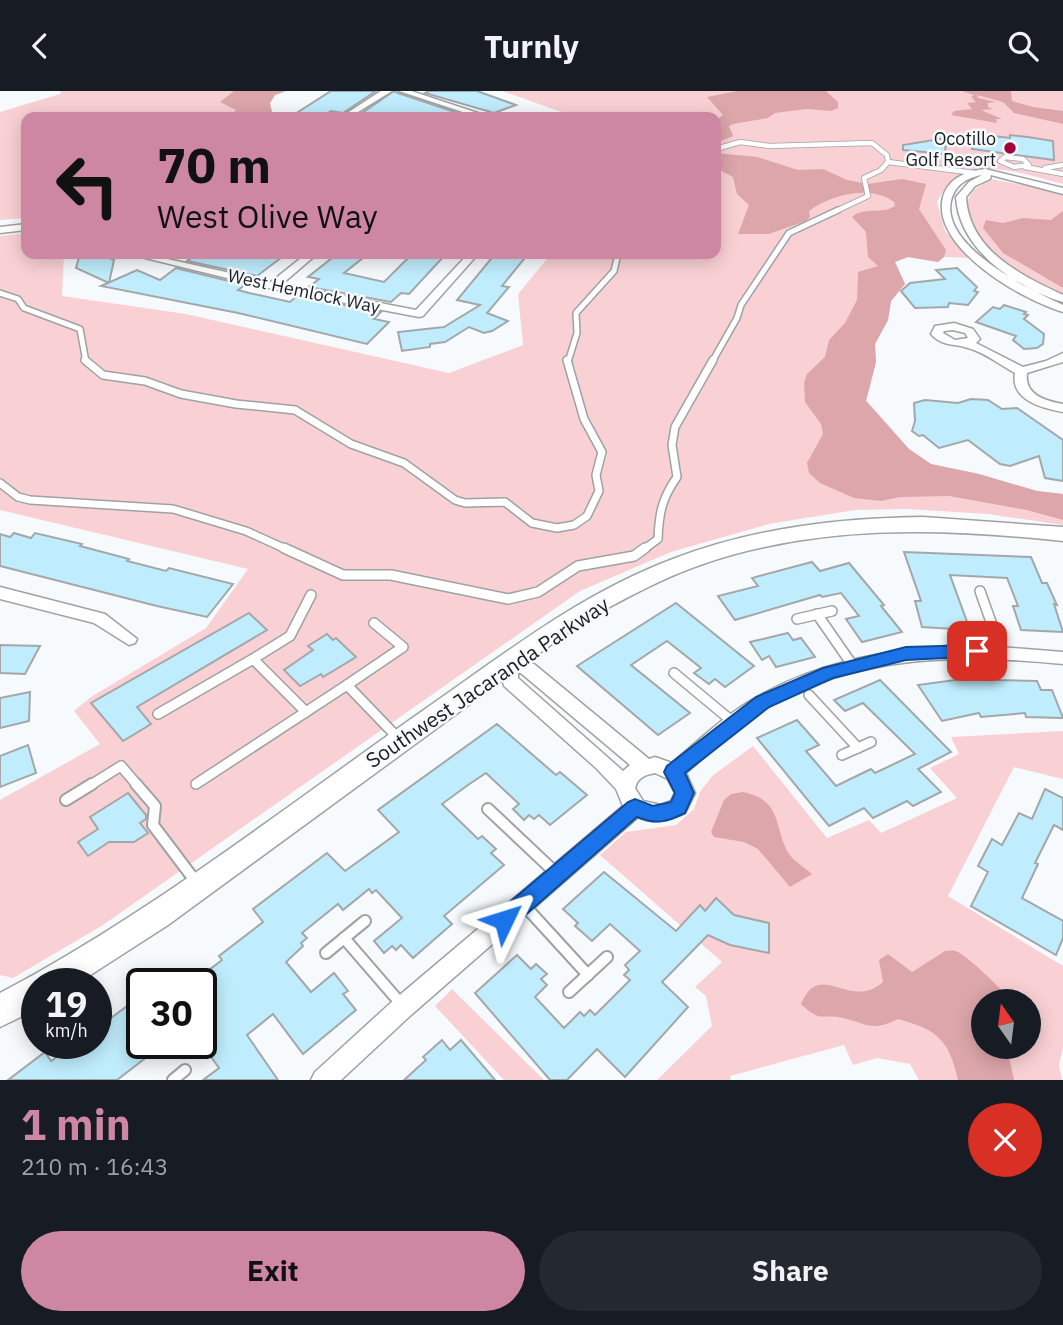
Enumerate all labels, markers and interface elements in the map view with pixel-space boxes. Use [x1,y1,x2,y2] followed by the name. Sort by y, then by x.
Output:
[484,25,579,67] text: Turnly
[21,27,59,65] icon: back
[1004,27,1042,65] icon: search
[905,127,996,171] place label: Ocotillo Golf Resort
[157,133,271,196] text: 70 m
[42,140,133,231] icon: left
[1002,140,1018,156] marker: Ocotillo Golf Resort
[157,195,378,237] text: West Olive Way
[226,264,382,318] street label: West Hemlock Way
[360,590,615,774] street label: Southwest Jacaranda Parkway
[947,621,1007,681] pin
[958,632,996,670] icon: arrive
[467,883,541,957] position arrow
[126,968,217,1059] speed limit sign: 30
[45,981,88,1027] text: 19
[971,989,1041,1059] north arrow
[971,989,1041,1059] map controls
[45,1019,88,1042] text: km/h
[21,1097,131,1152] text: 1 min
[968,1103,1042,1177] button: close
[21,1151,168,1181] text: 210 m · 16:43
[21,1231,525,1311] button: Exit
[539,1231,1042,1311] button: Share

